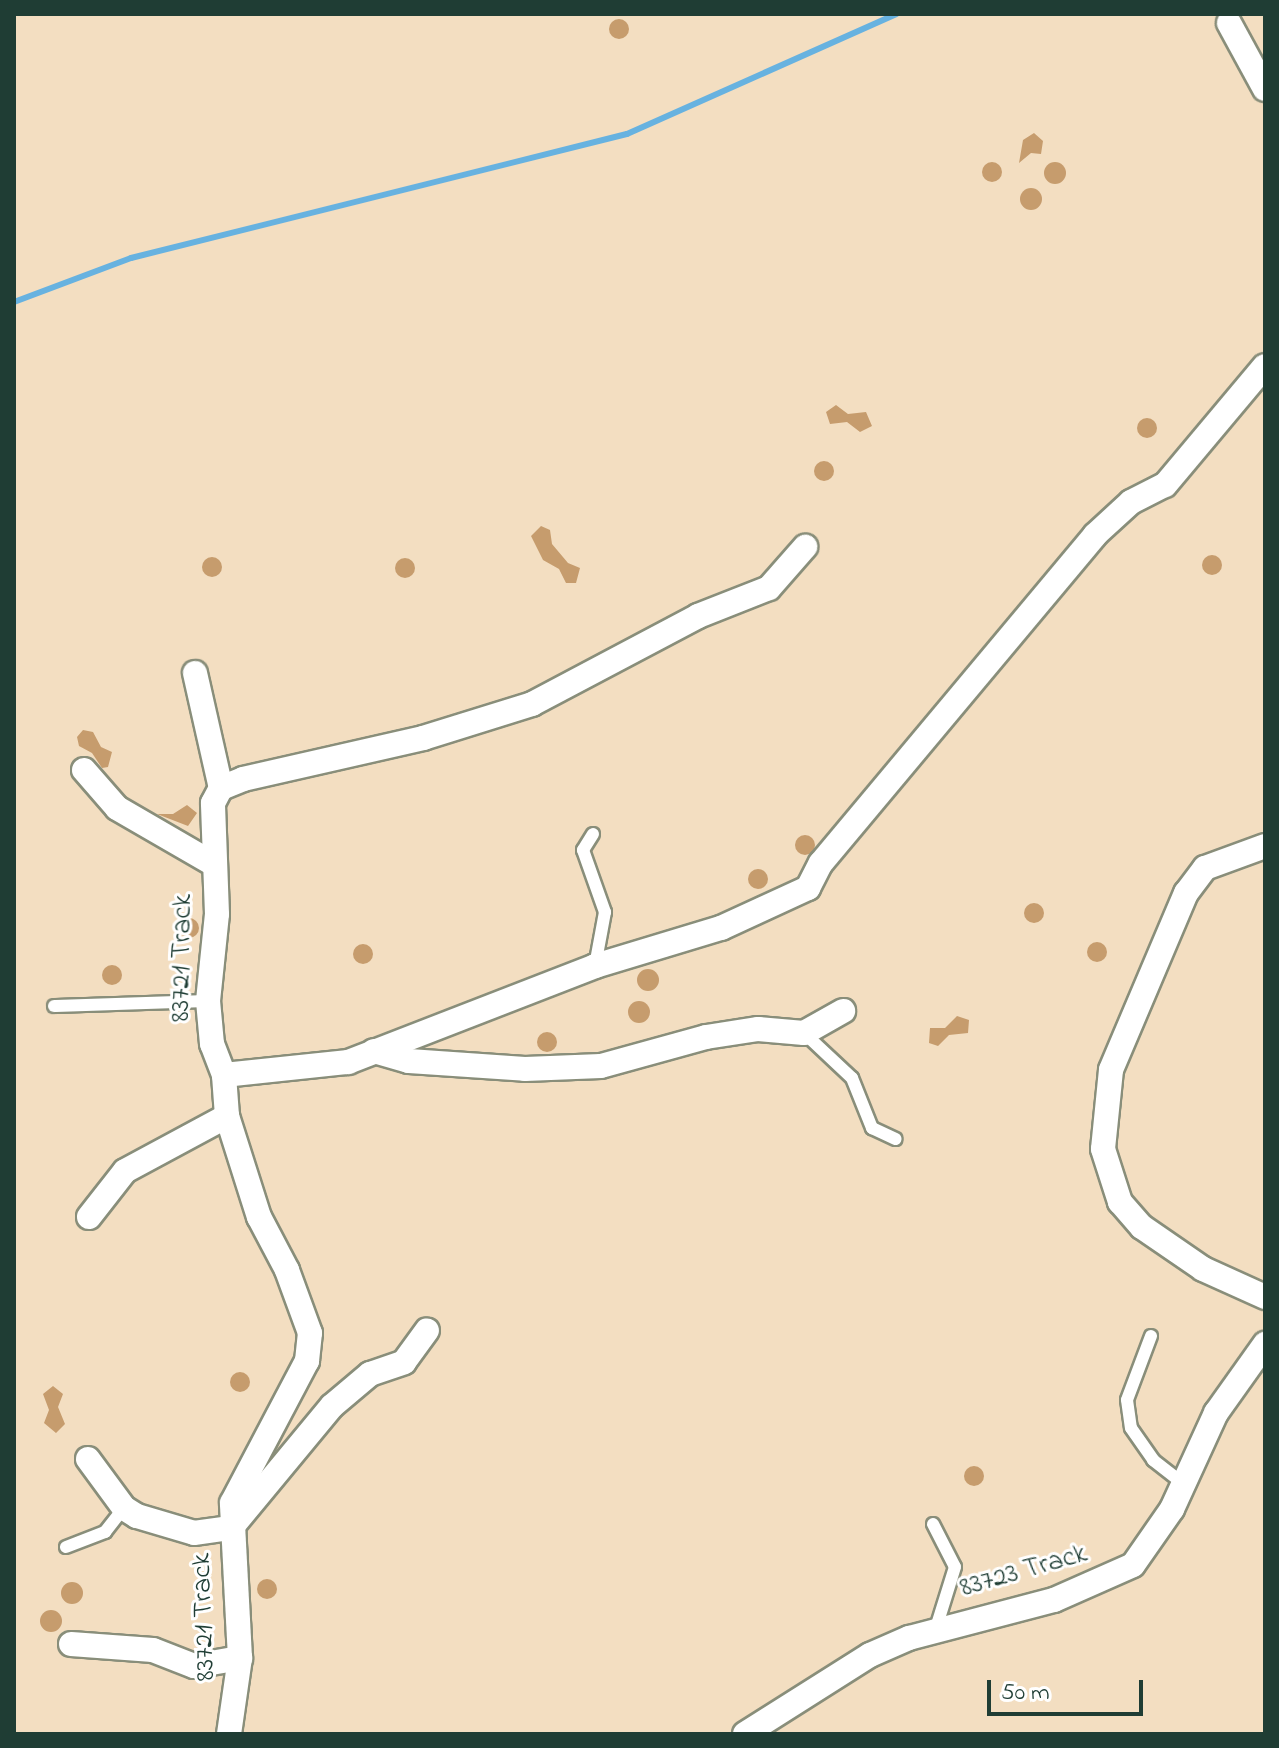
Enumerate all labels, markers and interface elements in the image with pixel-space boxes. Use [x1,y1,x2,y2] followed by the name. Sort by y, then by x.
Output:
[165,894,201,1022] street label: 83721 Track
[957,1538,1091,1606] street label: 83723 Track
[186,1552,224,1682] street label: 83721 Track
[991,1664,1147,1714] scale bar
[1001,1676,1050,1711] text: 50 m

